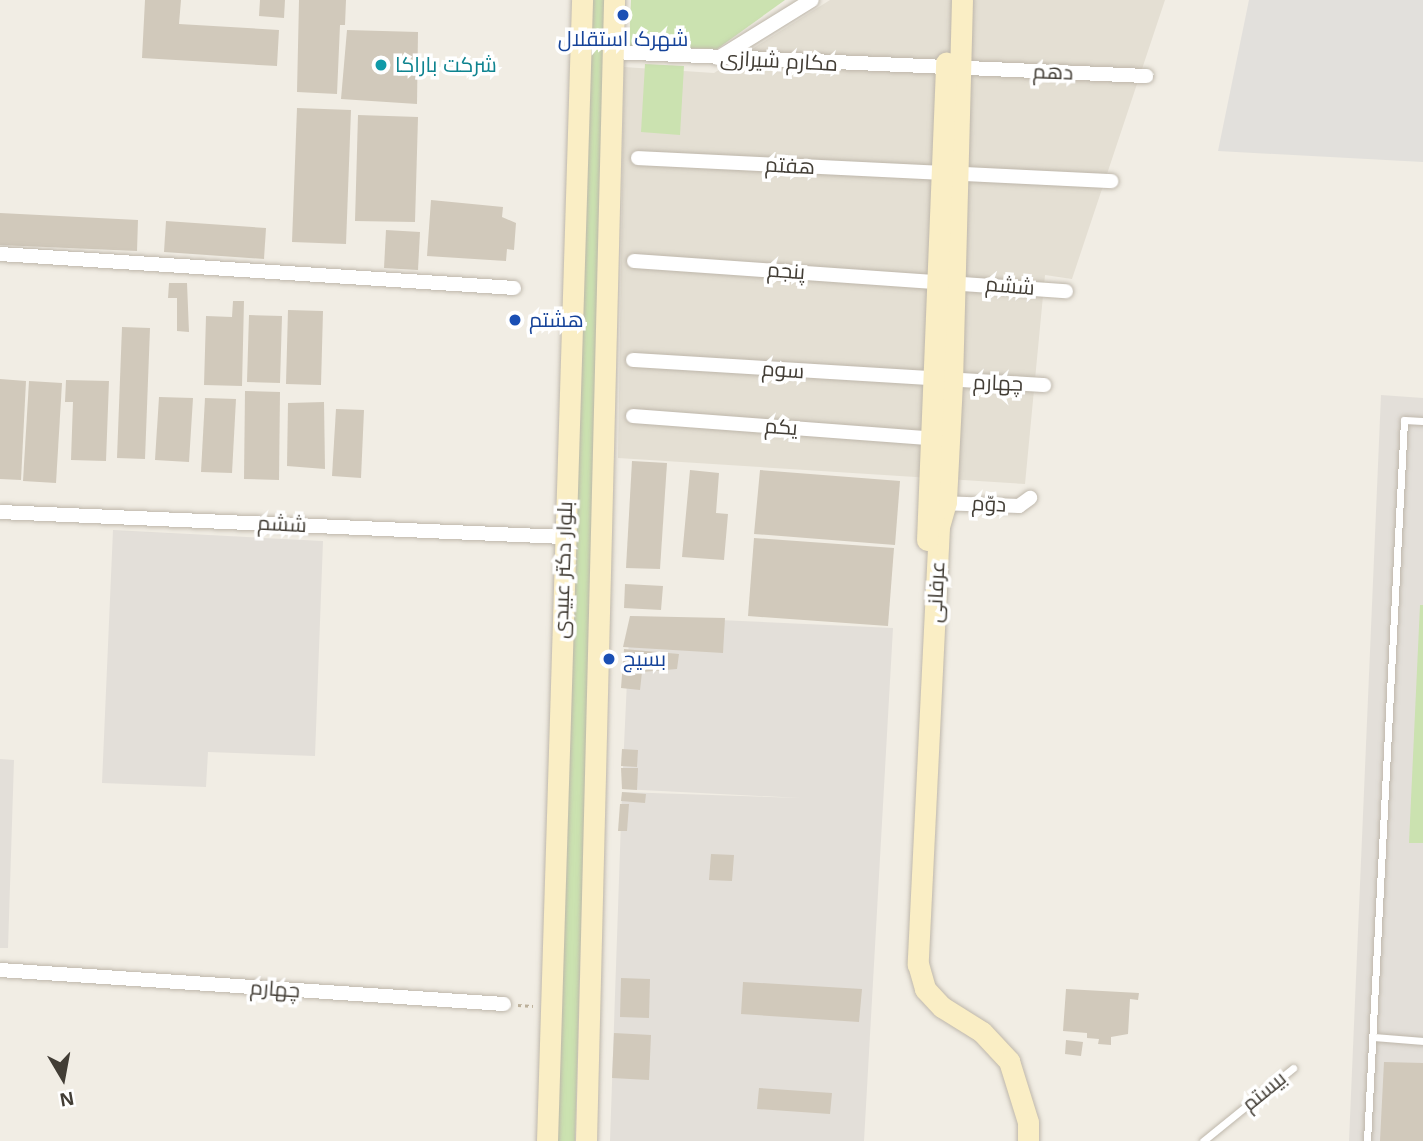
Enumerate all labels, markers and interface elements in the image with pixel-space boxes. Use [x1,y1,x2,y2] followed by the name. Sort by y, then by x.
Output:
[615,7,631,23] marker: شهرک استقلال
[558,26,688,52] place label: شهرک استقلال
[720,45,838,77] street label: مکارم شیرازی
[395,52,497,78] place label: شرکت باراکا
[373,57,389,73] marker: شرکت باراکا
[1032,59,1074,85] street label: دهم
[764,152,816,180] street label: هفتم
[766,257,806,285] street label: پنجم
[984,271,1036,301] street label: ششم
[529,307,584,333] place label: هشتم
[507,312,523,328] marker: هشتم
[761,356,805,384] street label: سوم
[972,370,1024,396] street label: چهارم
[764,413,798,441] street label: یکم
[971,491,1007,517] street label: دوّم
[548,501,578,639] street label: بلوار دکتر عبیدی
[257,510,307,538] street label: ششم
[922,560,950,624] street label: عرفانی
[623,646,666,672] place label: بسیج
[601,651,617,667] marker: بسیج
[249,975,301,1003] street label: چهارم
[28,1043,98,1113] north arrow
[1237,1066,1291,1116] street label: بیستم
[58,1088,75,1111] text: N

